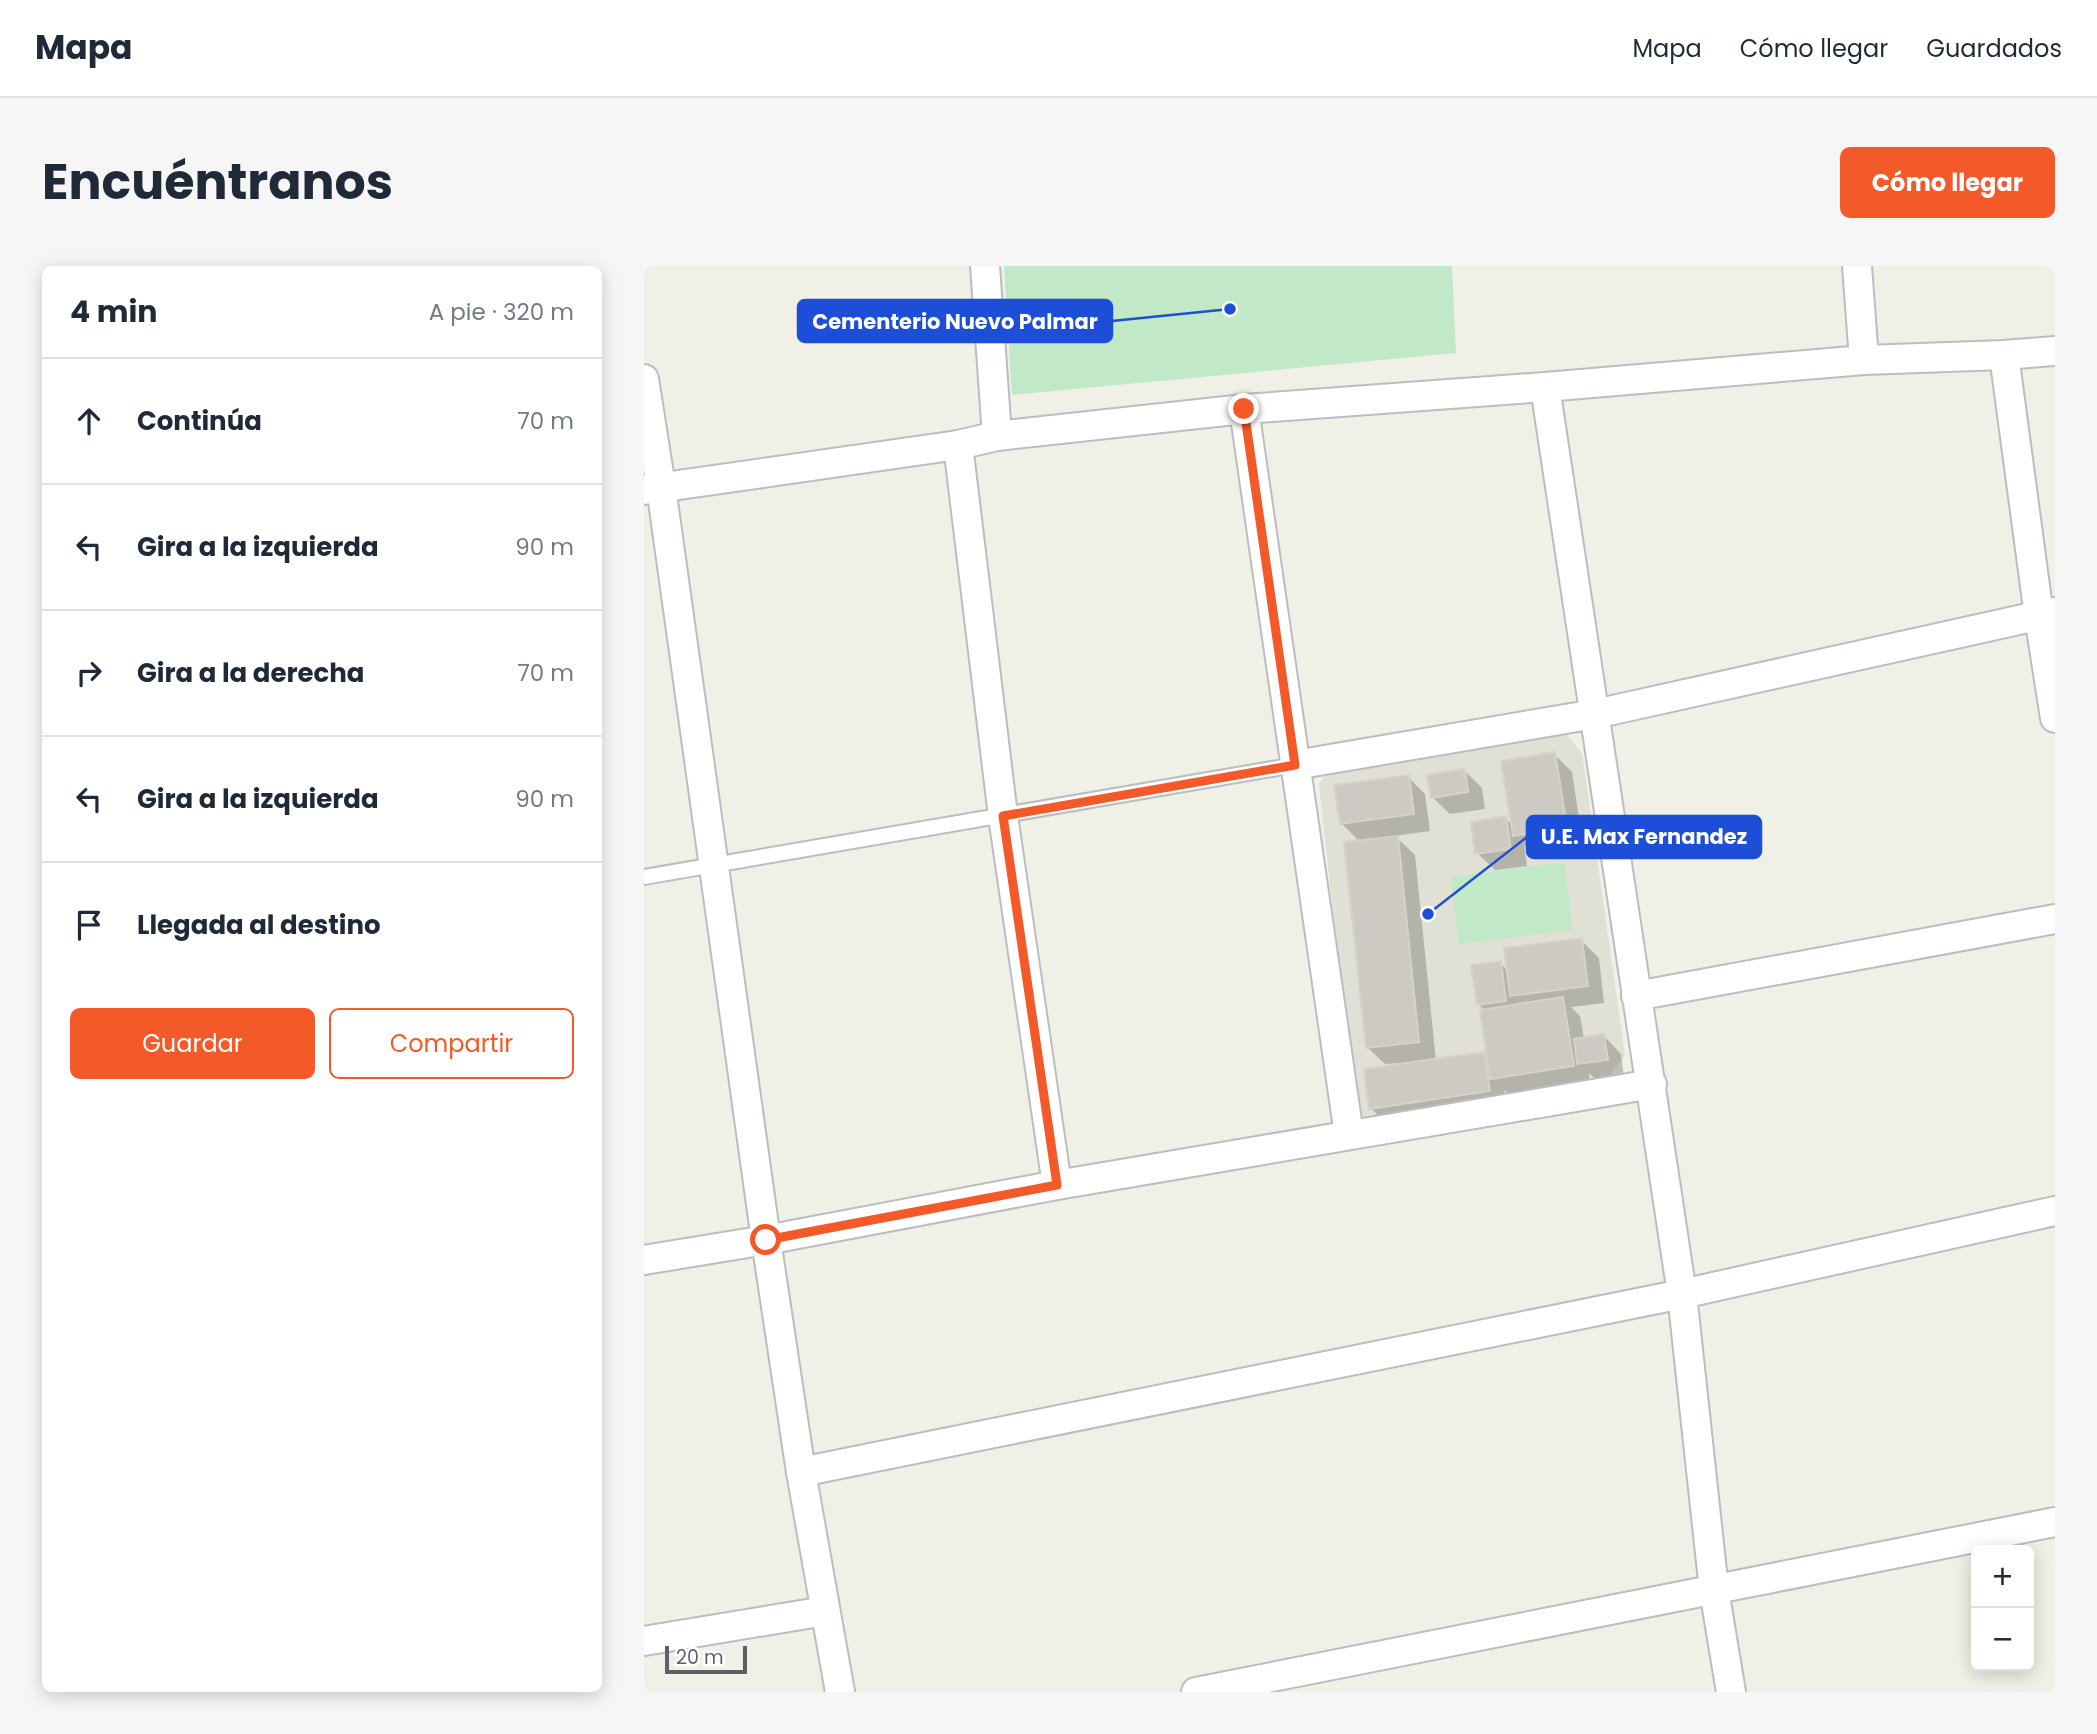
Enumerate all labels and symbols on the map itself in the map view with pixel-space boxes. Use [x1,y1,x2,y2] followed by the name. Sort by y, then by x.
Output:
[798,300,1112,342] callout: Cementerio Nuevo Palmar
[812,307,1098,336] text: Cementerio Nuevo Palmar
[1228,393,1259,424] route end
[1527,816,1761,858] callout: U.E. Max Fernandez
[1541,822,1747,851] text: U.E. Max Fernandez
[750,1224,781,1255] route start
[665,1643,747,1675] scale bar

